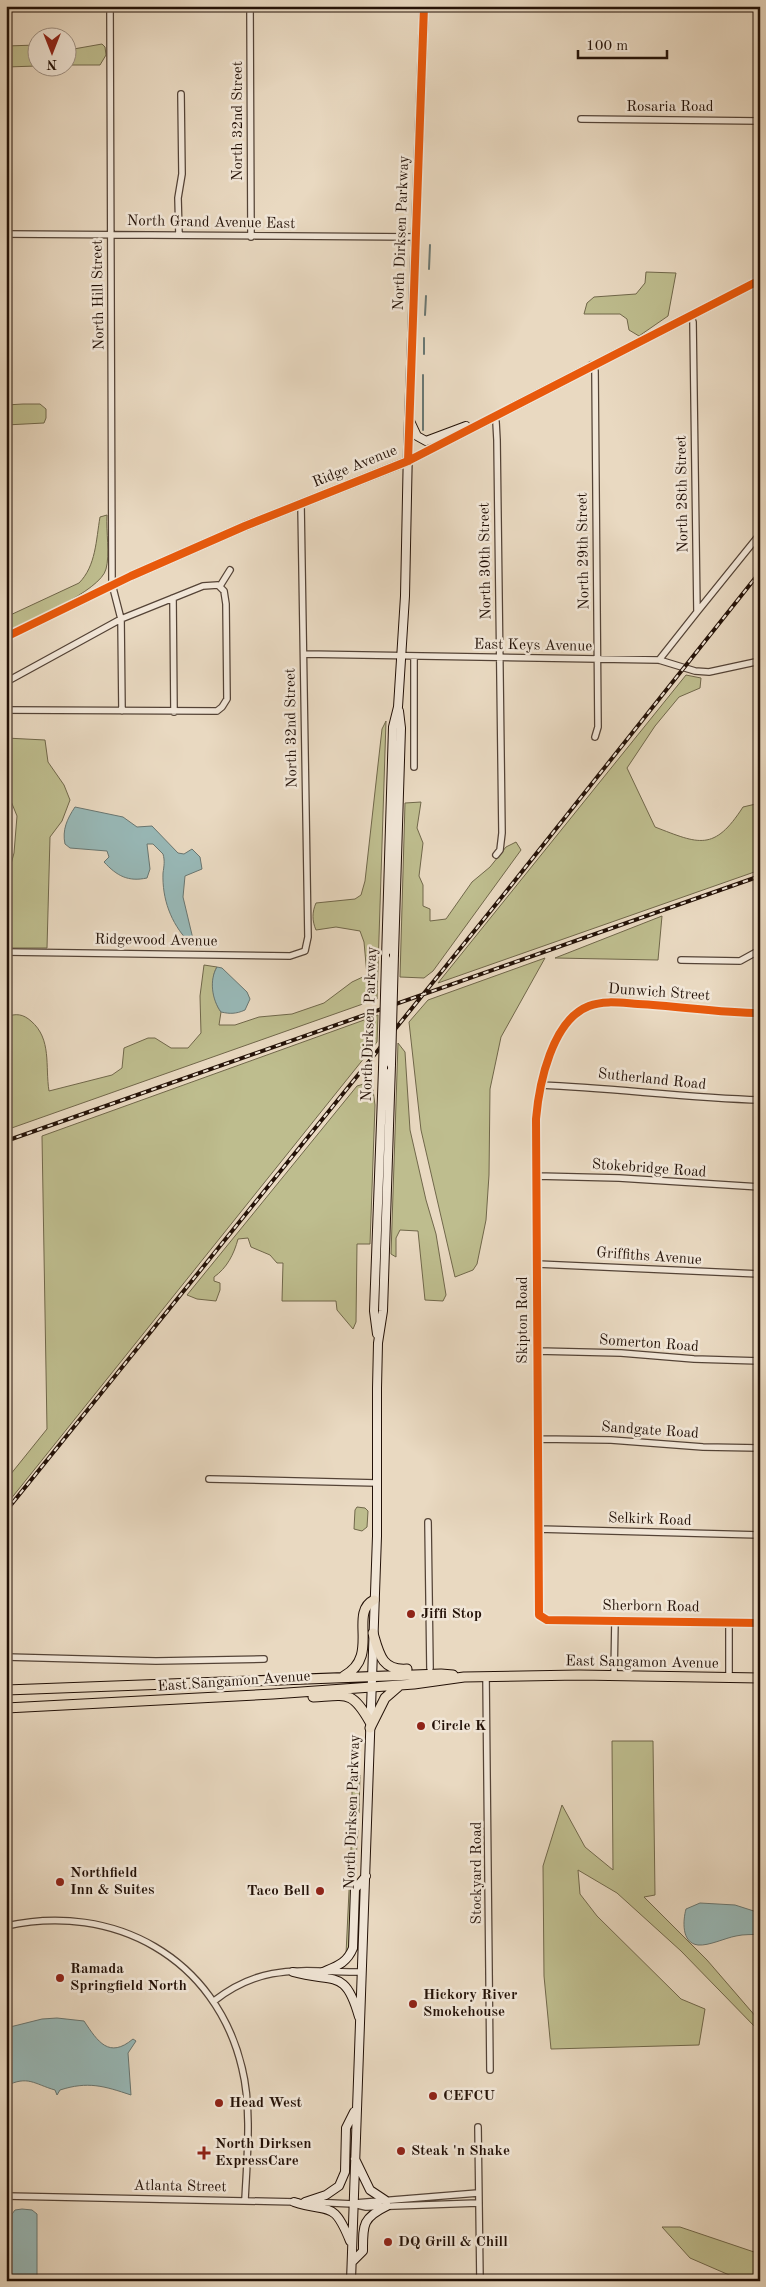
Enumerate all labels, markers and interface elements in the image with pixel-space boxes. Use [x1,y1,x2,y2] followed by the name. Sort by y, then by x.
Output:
[28,28,78,78] north arrow
[578,28,667,60] scale bar
[586,39,628,54] text: 100 m
[46,57,57,71] text: N
[231,61,246,181] street label: North 32nd Street
[626,100,714,115] street label: Rosaria Road
[392,155,412,311] street label: North Dirksen Parkway
[127,214,295,232] street label: North Grand Avenue East
[91,240,107,350] street label: North Hill Street
[674,435,692,553] street label: North 28th Street
[311,443,399,491] street label: Ridge Avenue
[575,492,593,610] street label: North 29th Street
[477,502,495,620] street label: North 30th Street
[474,637,592,655] street label: East Keys Avenue
[283,668,301,788] street label: North 32nd Street
[94,932,218,950] street label: Ridgewood Avenue
[360,946,380,1102] street label: North Dirksen Parkway
[608,982,710,1004] street label: Dunwich Street
[597,1067,707,1093] street label: Sutherland Road
[591,1158,707,1181] street label: Stokebridge Road
[596,1246,702,1268] street label: Griffiths Avenue
[516,1276,531,1364] street label: Skipton Road
[599,1333,700,1355] street label: Somerton Road
[601,1420,700,1442] street label: Sandgate Road
[608,1511,692,1529] street label: Selkirk Road
[602,1599,700,1615] street label: Sherborn Road
[421,1607,482,1622] place label: Jiffi Stop
[405,1608,417,1620] marker: Jiffi Stop
[565,1654,719,1672] street label: East Sangamon Avenue
[157,1669,311,1695] street label: East Sangamon Avenue
[431,1719,487,1734] place label: Circle K
[415,1720,427,1732] marker: Circle K
[343,1734,363,1890] street label: North Dirksen Parkway
[470,1821,485,1924] street label: Stockyard Road
[70,1866,154,1898] place label: Northfield Inn & Suites
[54,1876,66,1888] marker: Northfield Inn & Suites
[247,1884,310,1899] place label: Taco Bell
[314,1885,326,1897] marker: Taco Bell
[70,1962,187,1994] place label: Ramada Springfield North
[54,1972,66,1984] marker: Ramada Springfield North
[423,1988,518,2020] place label: Hickory River Smokehouse
[407,1998,419,2010] marker: Hickory River Smokehouse
[443,2089,495,2104] place label: CEFCU
[427,2090,439,2102] marker: CEFCU
[229,2096,303,2111] place label: Head West
[213,2097,225,2109] marker: Head West
[215,2137,312,2169] place label: North Dirksen ExpressCare
[411,2144,510,2159] place label: Steak 'n Shake
[395,2145,407,2157] marker: Steak 'n Shake
[197,2146,211,2160] marker: North Dirksen ExpressCare
[133,2179,227,2195] street label: Atlanta Street
[398,2235,508,2250] place label: DQ Grill & Chill
[382,2236,394,2248] marker: DQ Grill & Chill

